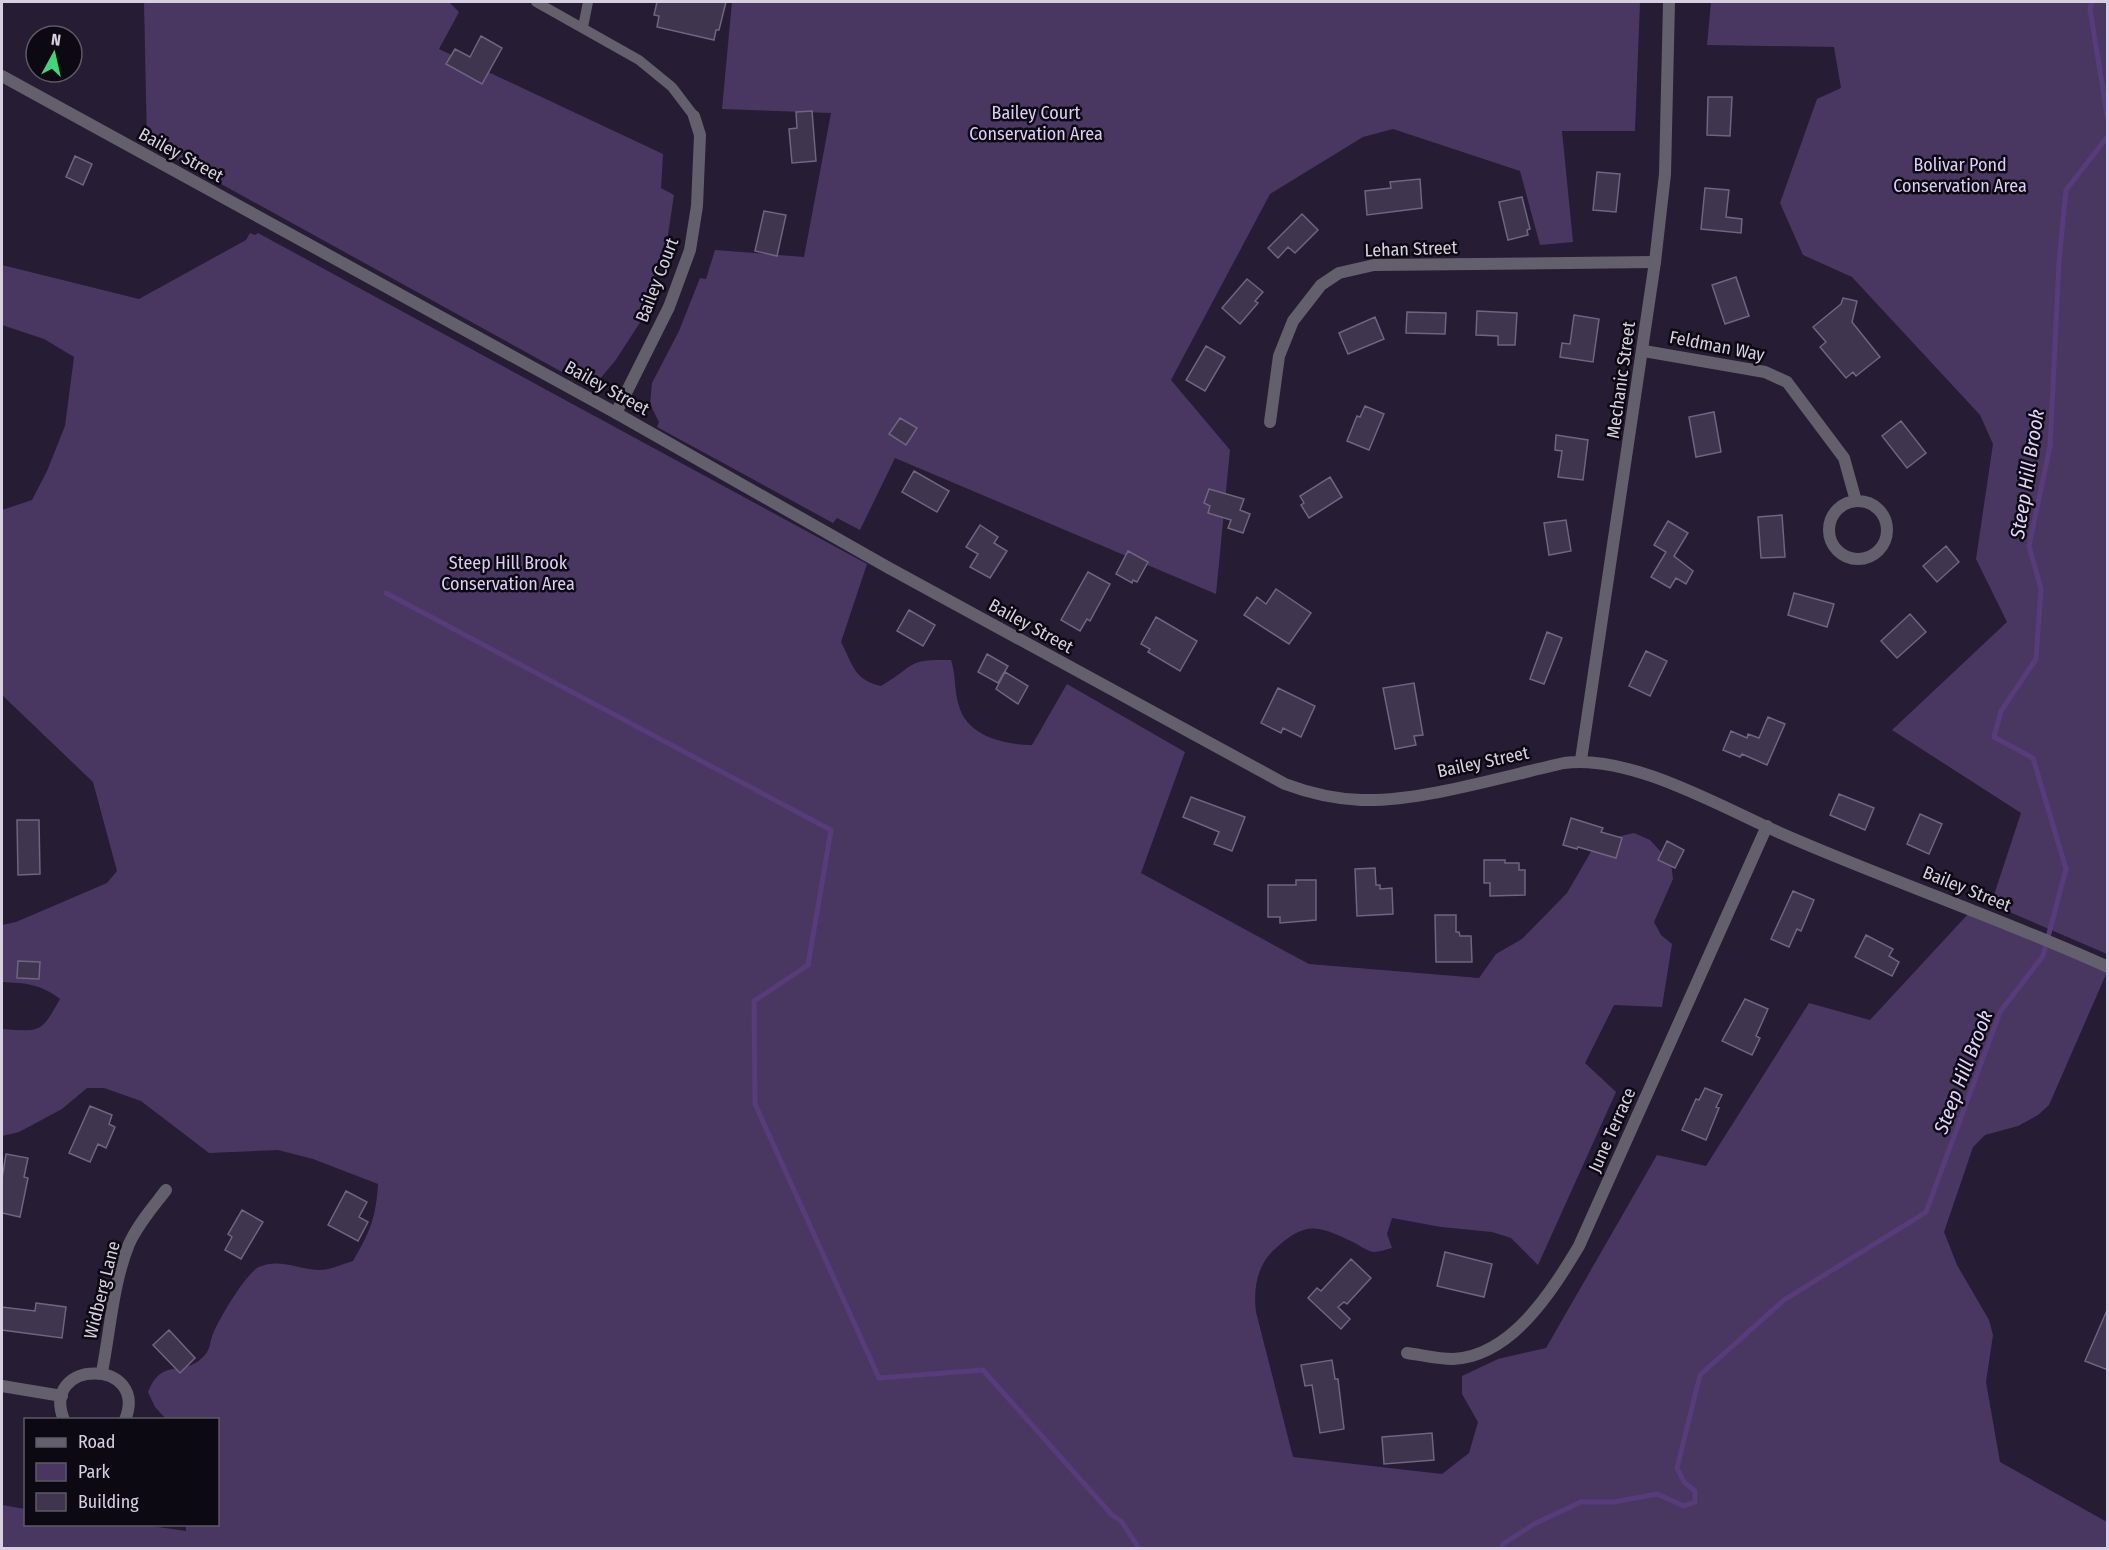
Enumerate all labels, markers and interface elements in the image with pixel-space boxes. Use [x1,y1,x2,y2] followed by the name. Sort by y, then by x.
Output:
[24,24,84,84] north arrow
[50,30,62,50] text: N
[969,102,1103,145] park label: Bailey Court Conservation Area
[135,123,227,187] street label: Bailey Street
[1893,154,2027,197] park label: Bolivar Pond Conservation Area
[631,235,683,325] street label: Bailey Court
[1364,236,1458,262] street label: Lehan Street
[1602,320,1640,440] street label: Mechanic Street
[1668,326,1766,366] street label: Feldman Way
[561,356,653,420] street label: Bailey Street
[2005,408,2049,541] water label: Steep Hill Brook
[441,552,575,595] park label: Steep Hill Brook Conservation Area
[985,594,1077,658] street label: Bailey Street
[1435,742,1531,782] street label: Bailey Street
[1920,861,2014,917] street label: Bailey Street
[1928,1007,1998,1138] water label: Steep Hill Brook
[1584,1084,1640,1176] street label: June Terrace
[79,1239,125,1341] street label: Widberg Lane
[24,1418,219,1526] legend
[78,1431,115,1453] text: Road
[78,1461,111,1483] text: Park
[78,1491,139,1513] text: Building

